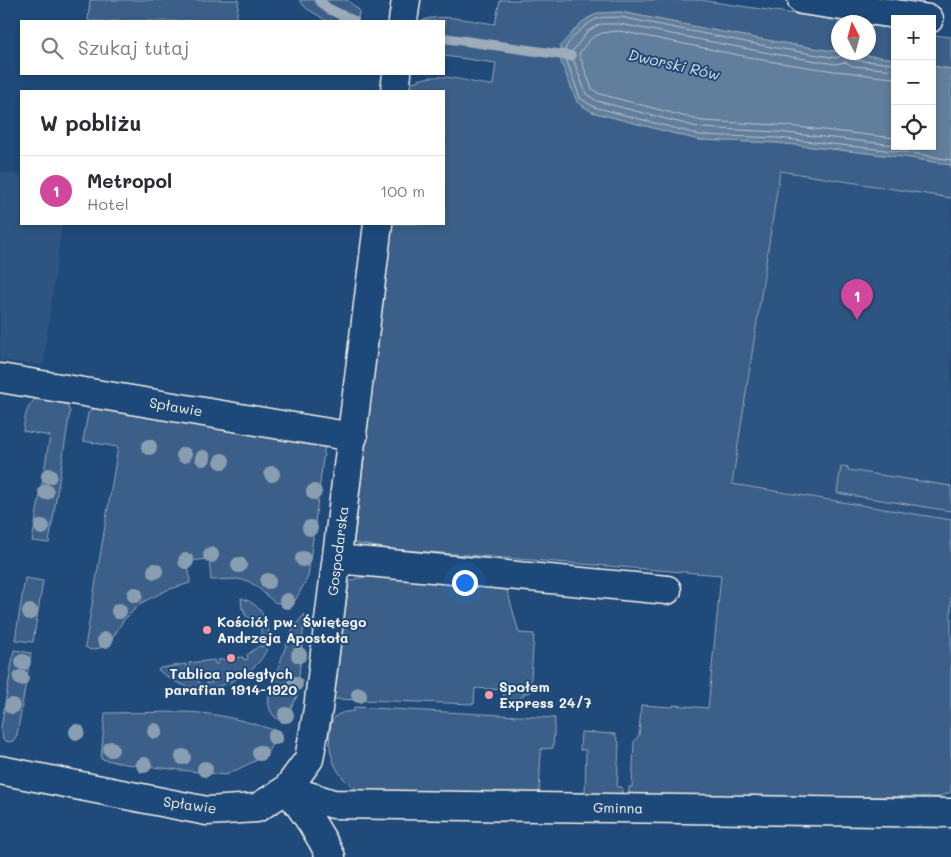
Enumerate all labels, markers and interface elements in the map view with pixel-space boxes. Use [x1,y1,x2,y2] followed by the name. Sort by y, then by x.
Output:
[831,15,876,60] north arrow
[891,15,936,150] map controls
[891,15,936,60] button: +
[20,20,445,75] search box
[38,34,66,62] icon: search
[78,35,189,60] text: Szukaj tutaj
[627,44,722,84] water label: Dworski Rów
[891,60,936,105] button: −
[891,105,936,150] button: locate
[40,109,141,136] text: W pobliżu
[87,168,172,193] text: Metropol
[52,180,60,201] text: 1
[380,180,425,201] text: 100 m
[87,193,129,214] text: Hotel
[841,279,873,320] pin: 1
[148,393,204,421] street label: Spławie
[323,505,352,597] street label: Gospodarska
[452,570,478,596] your location
[217,612,367,647] place label: Kościół pw. Świętego Andrzeja Apostoła
[201,624,213,636] marker: Kościół pw. Świętego Andrzeja Apostoła
[225,652,237,664] marker: Tablica poległych parafian 1914-1920
[165,664,297,699] place label: Tablica poległych parafian 1914-1920
[499,677,592,712] place label: Społem Express 24/7
[483,689,495,701] marker: Społem Express 24/7
[162,791,218,818] street label: Spławie
[593,798,643,817] street label: Gminna

